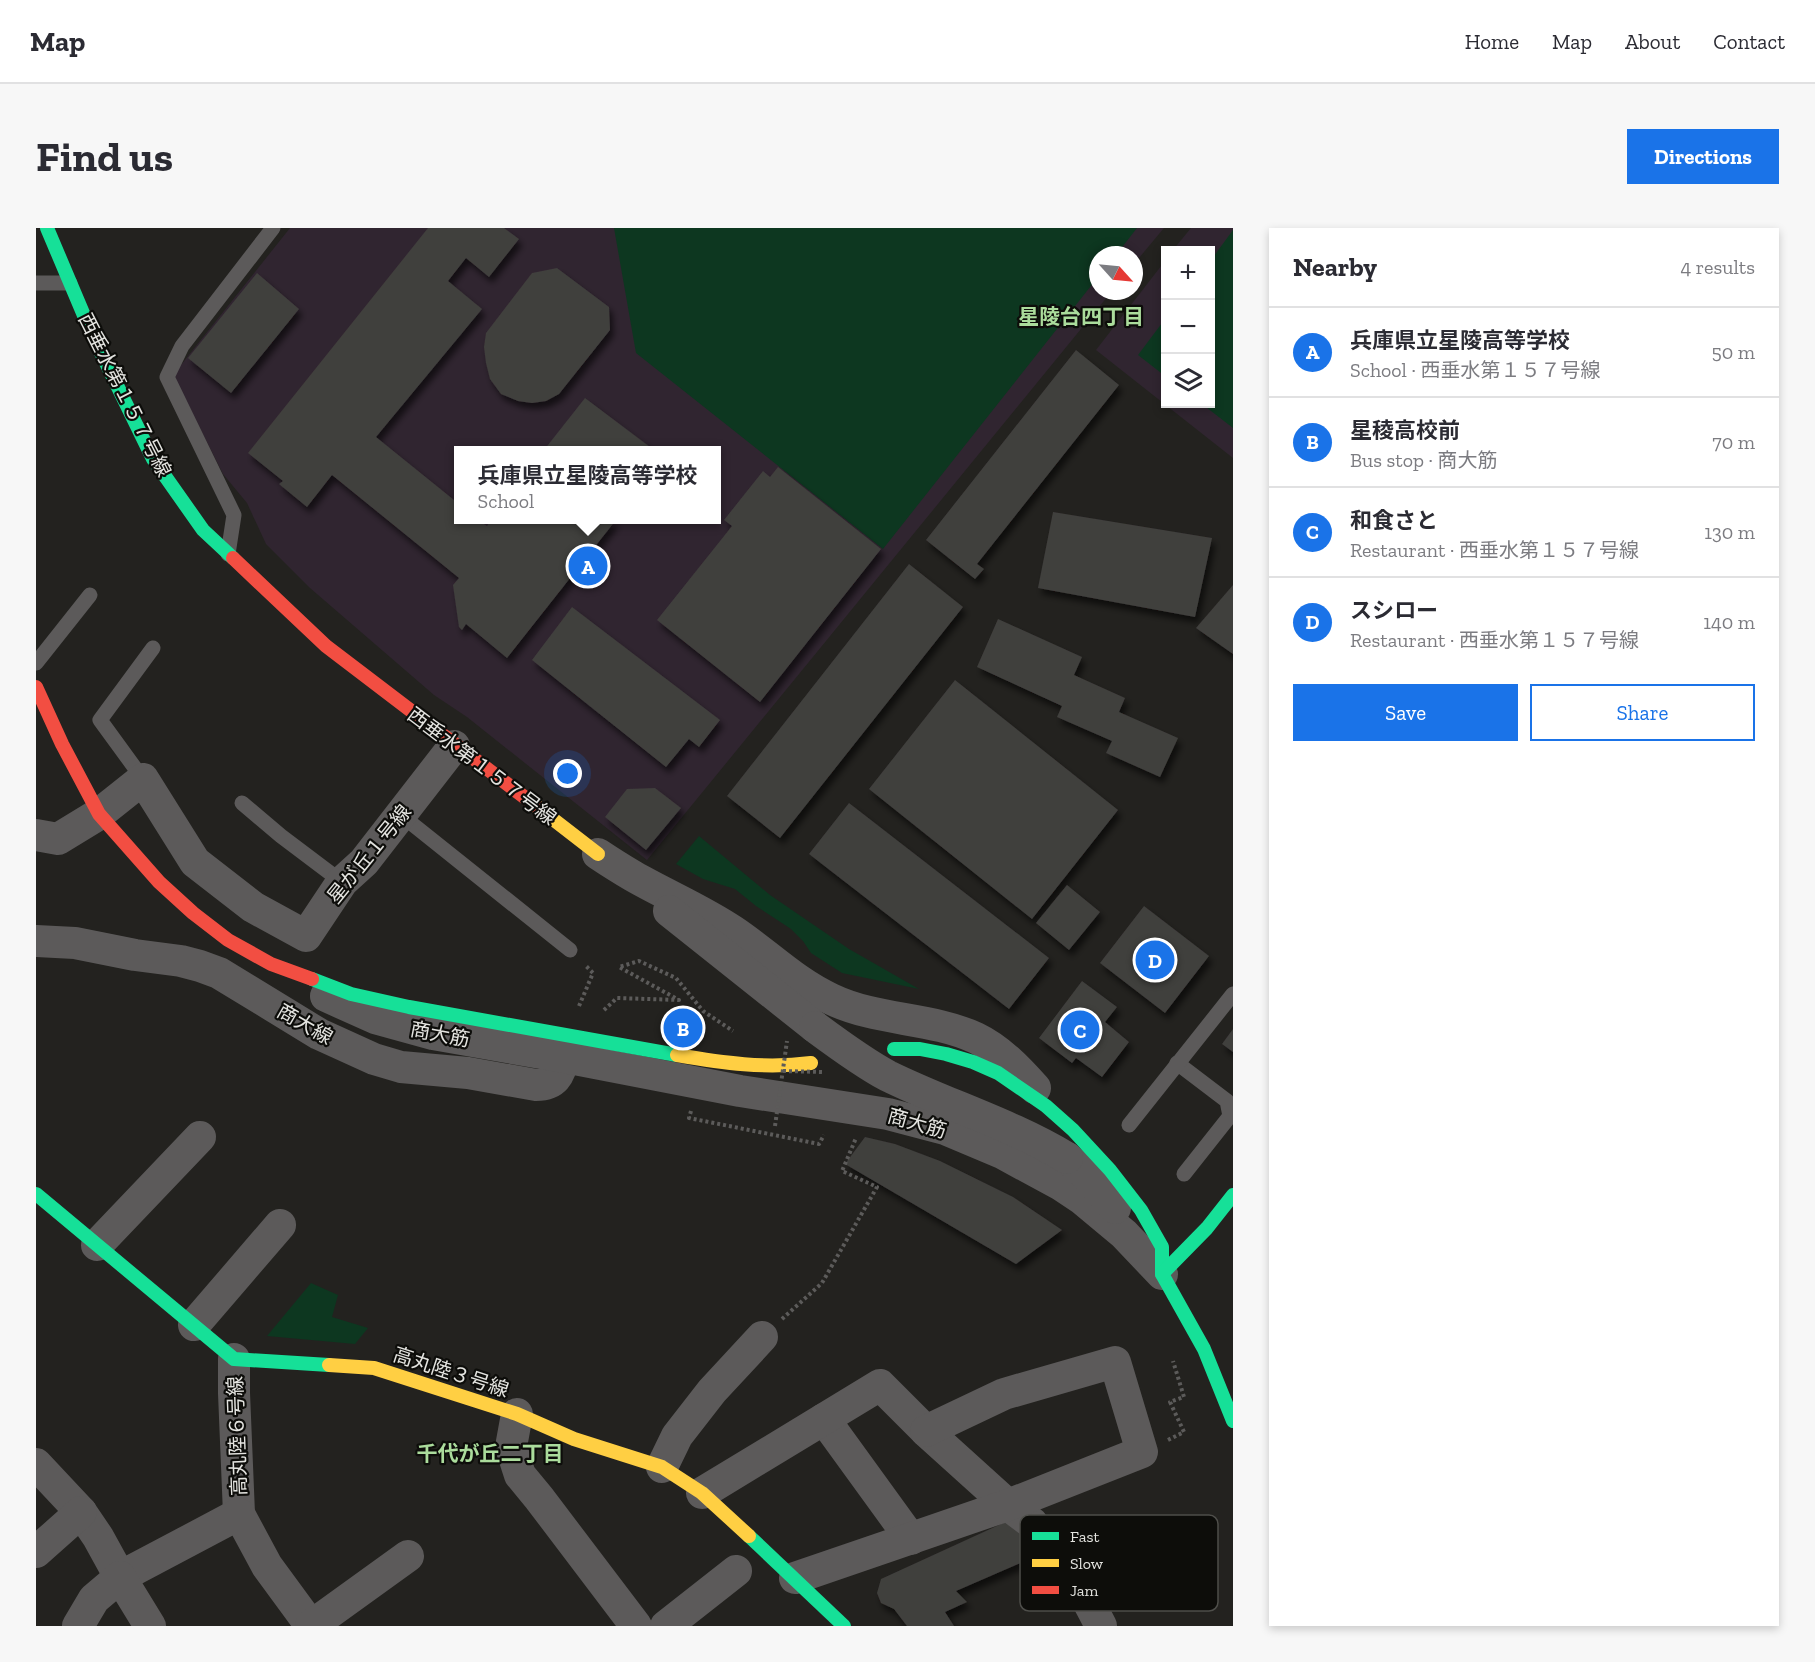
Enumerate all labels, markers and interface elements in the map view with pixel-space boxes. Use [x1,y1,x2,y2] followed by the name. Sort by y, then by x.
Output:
[30,25,85,58] text: Map
[1465,29,1519,54] text: Home
[1552,29,1592,54] text: Map
[1625,29,1680,54] text: About
[1713,29,1785,54] text: Contact
[1627,129,1779,184] button: Directions
[36,131,173,182] text: Find us
[1089,246,1143,300] north arrow
[1161,246,1215,408] map controls
[1161,246,1215,300] button: +
[1293,251,1377,283] text: Nearby
[1680,255,1755,279] text: 4 results
[1161,300,1215,354] button: −
[1018,304,1144,329] district label: 星陵台四丁目
[73,309,177,481] street label: 西垂水第１５７号線
[1350,327,1570,354] text: 兵庫県立星陵高等学校
[1306,340,1319,364] text: A
[1711,340,1755,364] text: 50 m
[1161,354,1215,408] button: layers
[1350,358,1600,382] text: School · 西垂水第１５７号線
[1350,417,1460,444] text: 星稜高校前
[1306,430,1319,454] text: B
[1712,430,1755,454] text: 70 m
[454,446,721,524] popup
[1350,448,1498,472] text: Bus stop · 商大筋
[477,462,698,489] text: 兵庫県立星陵高等学校
[477,489,534,513] text: School
[1350,507,1438,534] text: 和食さと
[1306,520,1319,544] text: C
[1704,520,1755,544] text: 130 m
[1350,538,1639,562] text: Restaurant · 西垂水第１５７号線
[568,544,608,588] pin: A
[1350,597,1438,624] text: スシロー
[1306,610,1319,634] text: D
[1703,610,1755,634] text: 140 m
[1350,628,1639,652] text: Restaurant · 西垂水第１５７号線
[1293,684,1518,741] button: Save
[1530,684,1755,741] button: Share
[403,702,561,830] street label: 西垂水第１５７号線
[553,759,582,788] your location
[322,800,416,908] street label: 星が丘１号線
[1136,938,1174,982] pin: D
[273,999,337,1049] street label: 商大線
[664,1006,702,1050] pin: B
[1060,1008,1100,1052] pin: C
[408,1016,472,1052] street label: 商大筋
[885,1103,949,1143] street label: 商大筋
[390,1342,512,1402] street label: 高丸陸３号線
[223,1376,251,1496] street label: 高丸陸６号線
[417,1441,564,1466] district label: 千代が丘二丁目
[1020,1515,1218,1611] legend
[1070,1527,1099,1546] text: Fast
[1070,1554,1104,1573] text: Slow
[1070,1581,1099,1600] text: Jam

